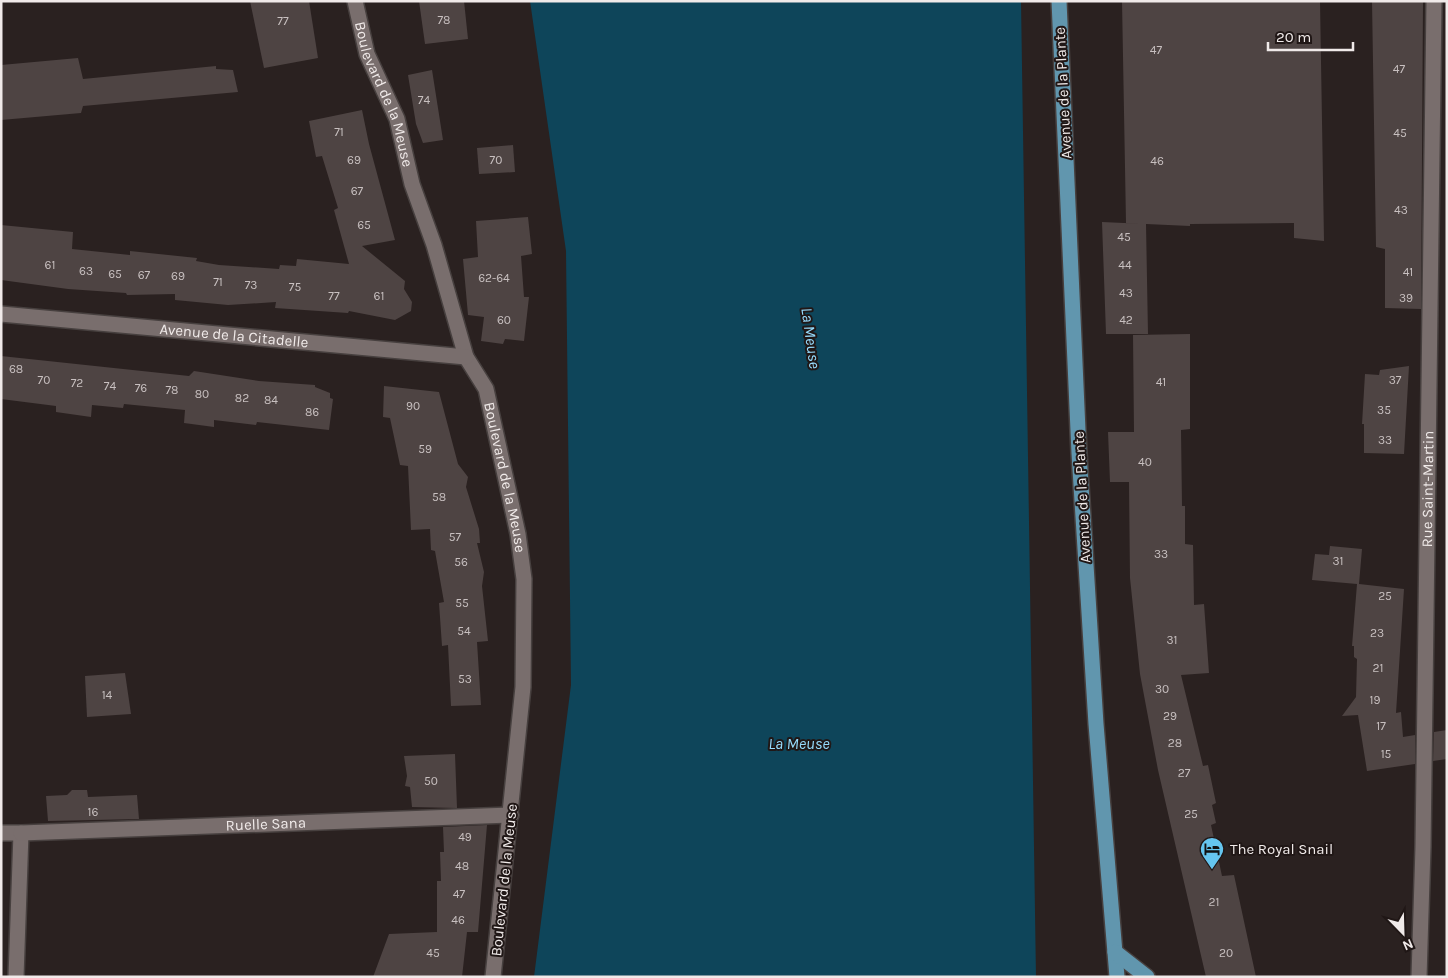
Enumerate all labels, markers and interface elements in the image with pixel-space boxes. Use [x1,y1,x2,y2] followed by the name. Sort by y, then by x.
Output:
[437,13,451,27] house number: 78
[277,14,289,28] house number: 77
[351,20,417,169] street label: Boulevard de la Meuse
[1268,20,1353,52] scale bar
[1051,26,1075,160] street label: Avenue de la Plante
[1276,28,1311,46] text: 20 m
[1150,43,1163,57] house number: 47
[1393,62,1406,76] house number: 47
[418,93,430,107] house number: 74
[334,125,344,139] house number: 71
[1393,126,1407,140] house number: 45
[347,153,361,167] house number: 69
[490,153,502,167] house number: 70
[1150,154,1164,168] house number: 46
[351,184,364,198] house number: 67
[1394,203,1408,217] house number: 43
[357,218,371,232] house number: 65
[1117,230,1131,244] house number: 45
[45,258,55,272] house number: 61
[1118,258,1132,272] house number: 44
[79,264,93,278] house number: 63
[1403,265,1413,279] house number: 41
[108,267,122,281] house number: 65
[138,268,151,282] house number: 67
[171,269,185,283] house number: 69
[478,271,510,285] house number: 62-64
[213,275,223,289] house number: 71
[245,278,257,292] house number: 73
[289,280,301,294] house number: 75
[1119,286,1133,300] house number: 43
[328,289,340,303] house number: 77
[374,289,384,303] house number: 61
[1399,291,1413,305] house number: 39
[797,306,825,370] water label: La Meuse
[497,313,511,327] house number: 60
[1119,313,1133,327] house number: 42
[159,320,309,351] street label: Avenue de la Citadelle
[9,362,23,376] house number: 68
[38,373,50,387] house number: 70
[1389,373,1402,387] house number: 37
[1156,375,1166,389] house number: 41
[71,376,83,390] house number: 72
[104,379,116,393] house number: 74
[135,381,147,395] house number: 76
[165,383,179,397] house number: 78
[195,387,209,401] house number: 80
[235,391,249,405] house number: 82
[264,393,278,407] house number: 84
[406,399,420,413] house number: 90
[480,400,529,554] street label: Boulevard de la Meuse
[1377,403,1391,417] house number: 35
[305,405,319,419] house number: 86
[1070,430,1094,564] street label: Avenue de la Plante
[1418,431,1437,548] street label: Rue Saint-Martin
[1378,433,1392,447] house number: 33
[418,442,432,456] house number: 59
[1138,455,1152,469] house number: 40
[432,490,446,504] house number: 58
[449,530,462,544] house number: 57
[1154,547,1168,561] house number: 33
[1332,554,1344,568] house number: 31
[454,555,468,569] house number: 56
[1378,589,1392,603] house number: 25
[455,596,469,610] house number: 55
[457,624,471,638] house number: 54
[1370,626,1384,640] house number: 23
[1166,633,1178,647] house number: 31
[1373,661,1383,675] house number: 21
[458,672,472,686] house number: 53
[1155,682,1169,696] house number: 30
[102,688,113,702] house number: 14
[1370,693,1380,707] house number: 19
[1163,709,1177,723] house number: 29
[1376,719,1386,733] house number: 17
[768,734,830,753] water label: La Meuse
[1168,736,1182,750] house number: 28
[1381,747,1392,761] house number: 15
[1178,766,1191,780] house number: 27
[424,774,438,788] house number: 50
[487,803,521,957] street label: Boulevard de la Meuse
[88,805,99,819] house number: 16
[1184,807,1198,821] house number: 25
[225,814,306,834] street label: Ruelle Sana
[458,830,472,844] house number: 49
[1199,836,1225,870] hotel icon: The Royal Snail
[1230,840,1333,858] place label: The Royal Snail
[455,859,469,873] house number: 48
[453,887,466,901] house number: 47
[1209,895,1219,909] house number: 21
[1378,908,1428,958] north arrow
[451,913,465,927] house number: 46
[1400,935,1416,954] text: N
[426,946,440,960] house number: 45
[1219,946,1233,960] house number: 20

